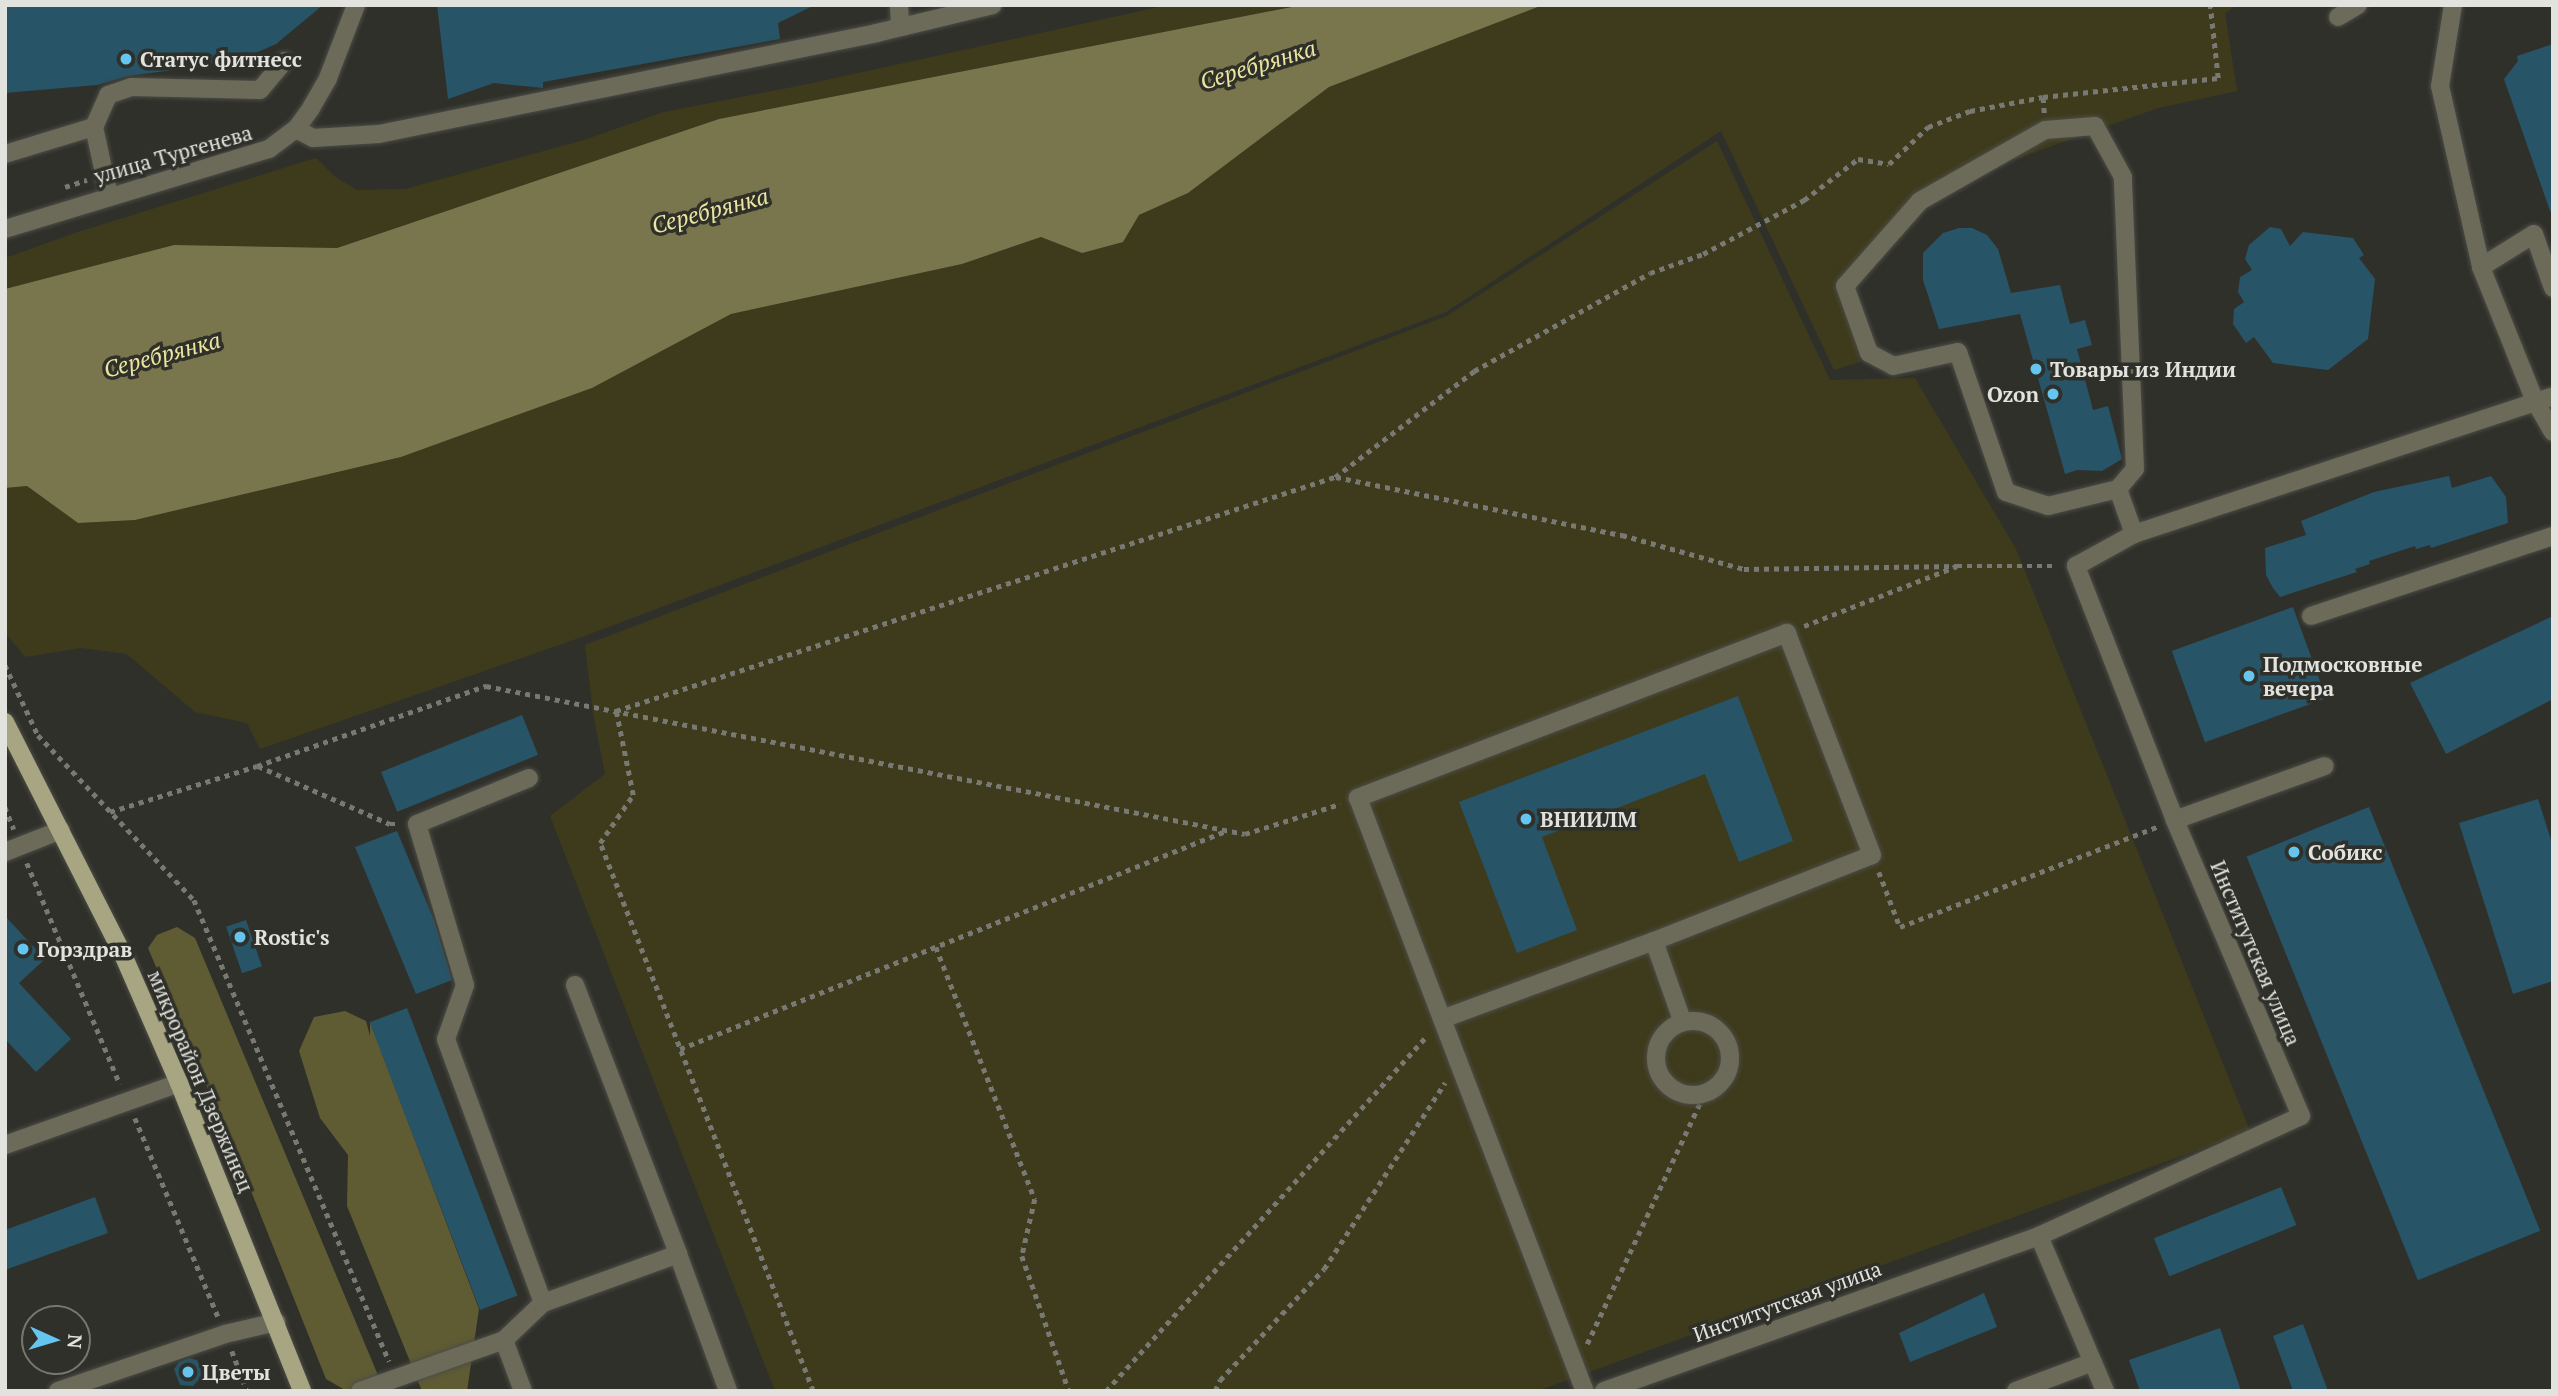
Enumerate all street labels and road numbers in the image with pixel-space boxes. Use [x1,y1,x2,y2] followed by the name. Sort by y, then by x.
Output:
[91,119,255,189] street label: улица Тургенева
[2206,857,2306,1049] street label: Институтская улица
[143,966,259,1196] street label: микрорайон Дзержинец
[1689,1255,1885,1347] street label: Институтская улица

